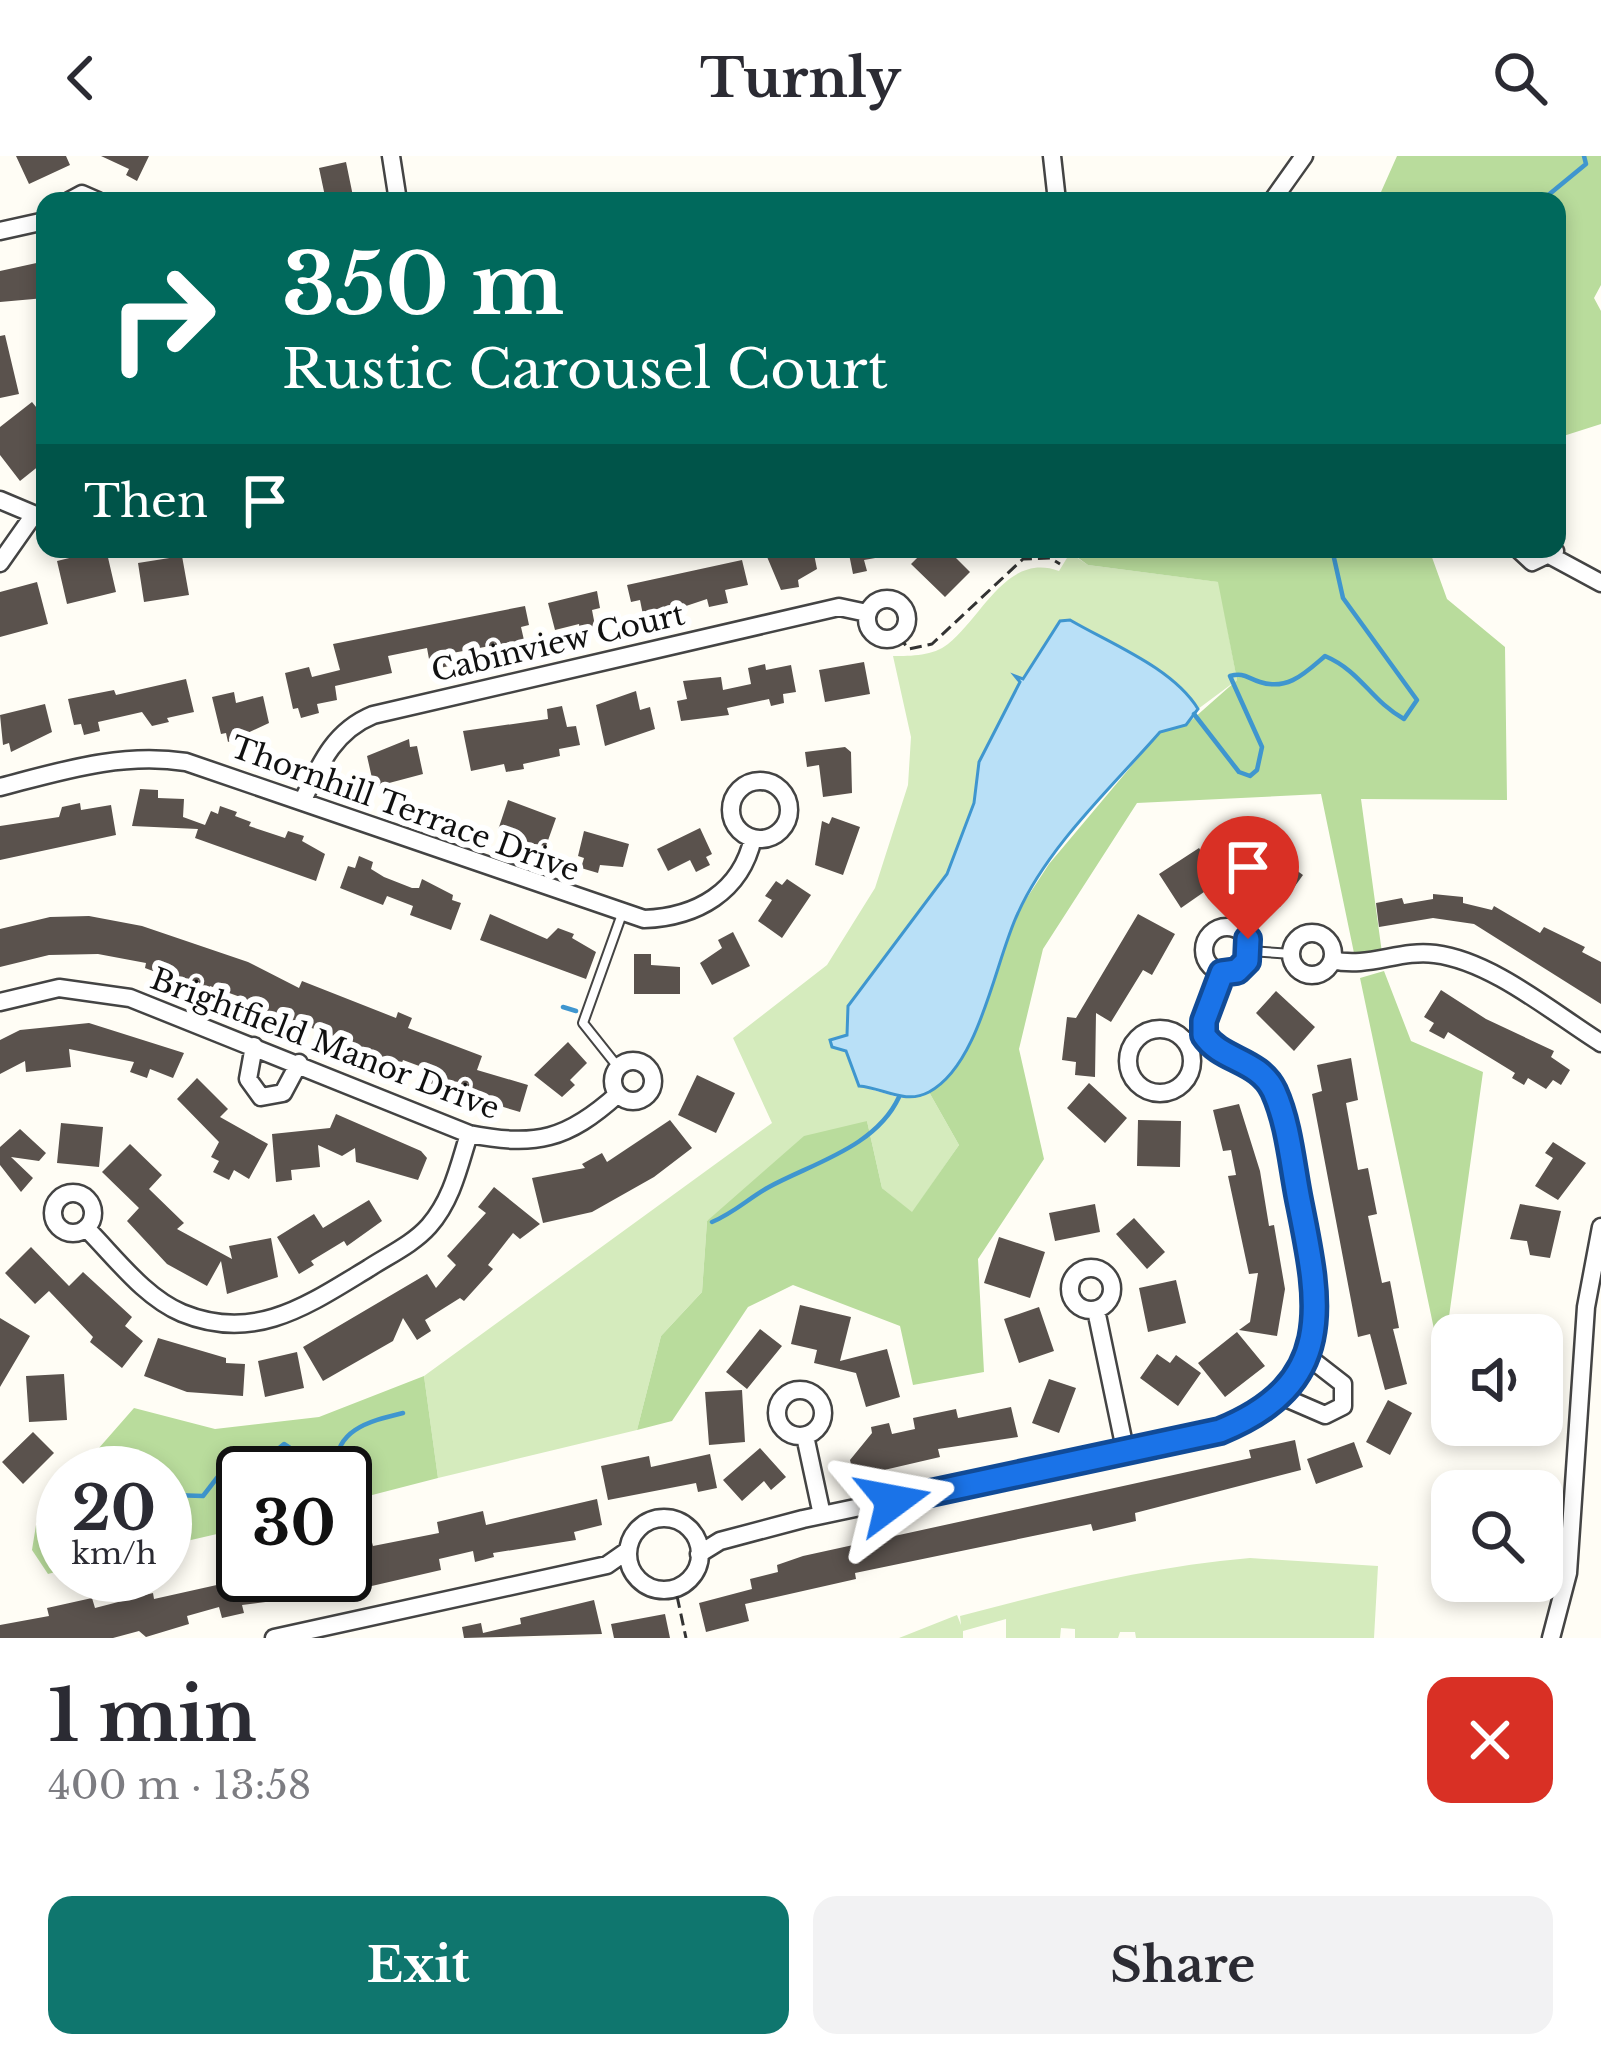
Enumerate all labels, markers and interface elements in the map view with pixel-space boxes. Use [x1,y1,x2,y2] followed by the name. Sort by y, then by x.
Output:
[48,45,114,111] icon: back
[700,45,901,112] text: Turnly
[1487,45,1553,111] icon: search
[282,233,564,337] text: 350 m
[84,240,240,396] icon: right
[282,336,888,403] text: Rustic Carousel Court
[232,468,298,534] icon: arrive
[84,473,208,529] text: Then
[428,595,689,690] street label: Cabinview Court
[226,728,585,889] street label: Thornhill Terrace Drive
[1197,816,1299,939] pin
[1215,834,1281,900] icon: arrive
[146,960,505,1127] street label: Brightfield Manor Drive
[1431,1314,1563,1602] map controls
[1431,1314,1563,1446] button: sound
[830,1438,956,1564] position arrow
[216,1446,372,1602] speed limit sign: 30
[1431,1470,1563,1602] button: search
[72,1472,156,1546] text: 20
[71,1535,157,1572] text: km/h
[48,1671,257,1760] text: 1 min
[1427,1677,1553,1803] button: close
[48,1761,311,1810] text: 400 m · 13:58
[48,1896,789,2034] button: Exit
[813,1896,1553,2034] button: Share

